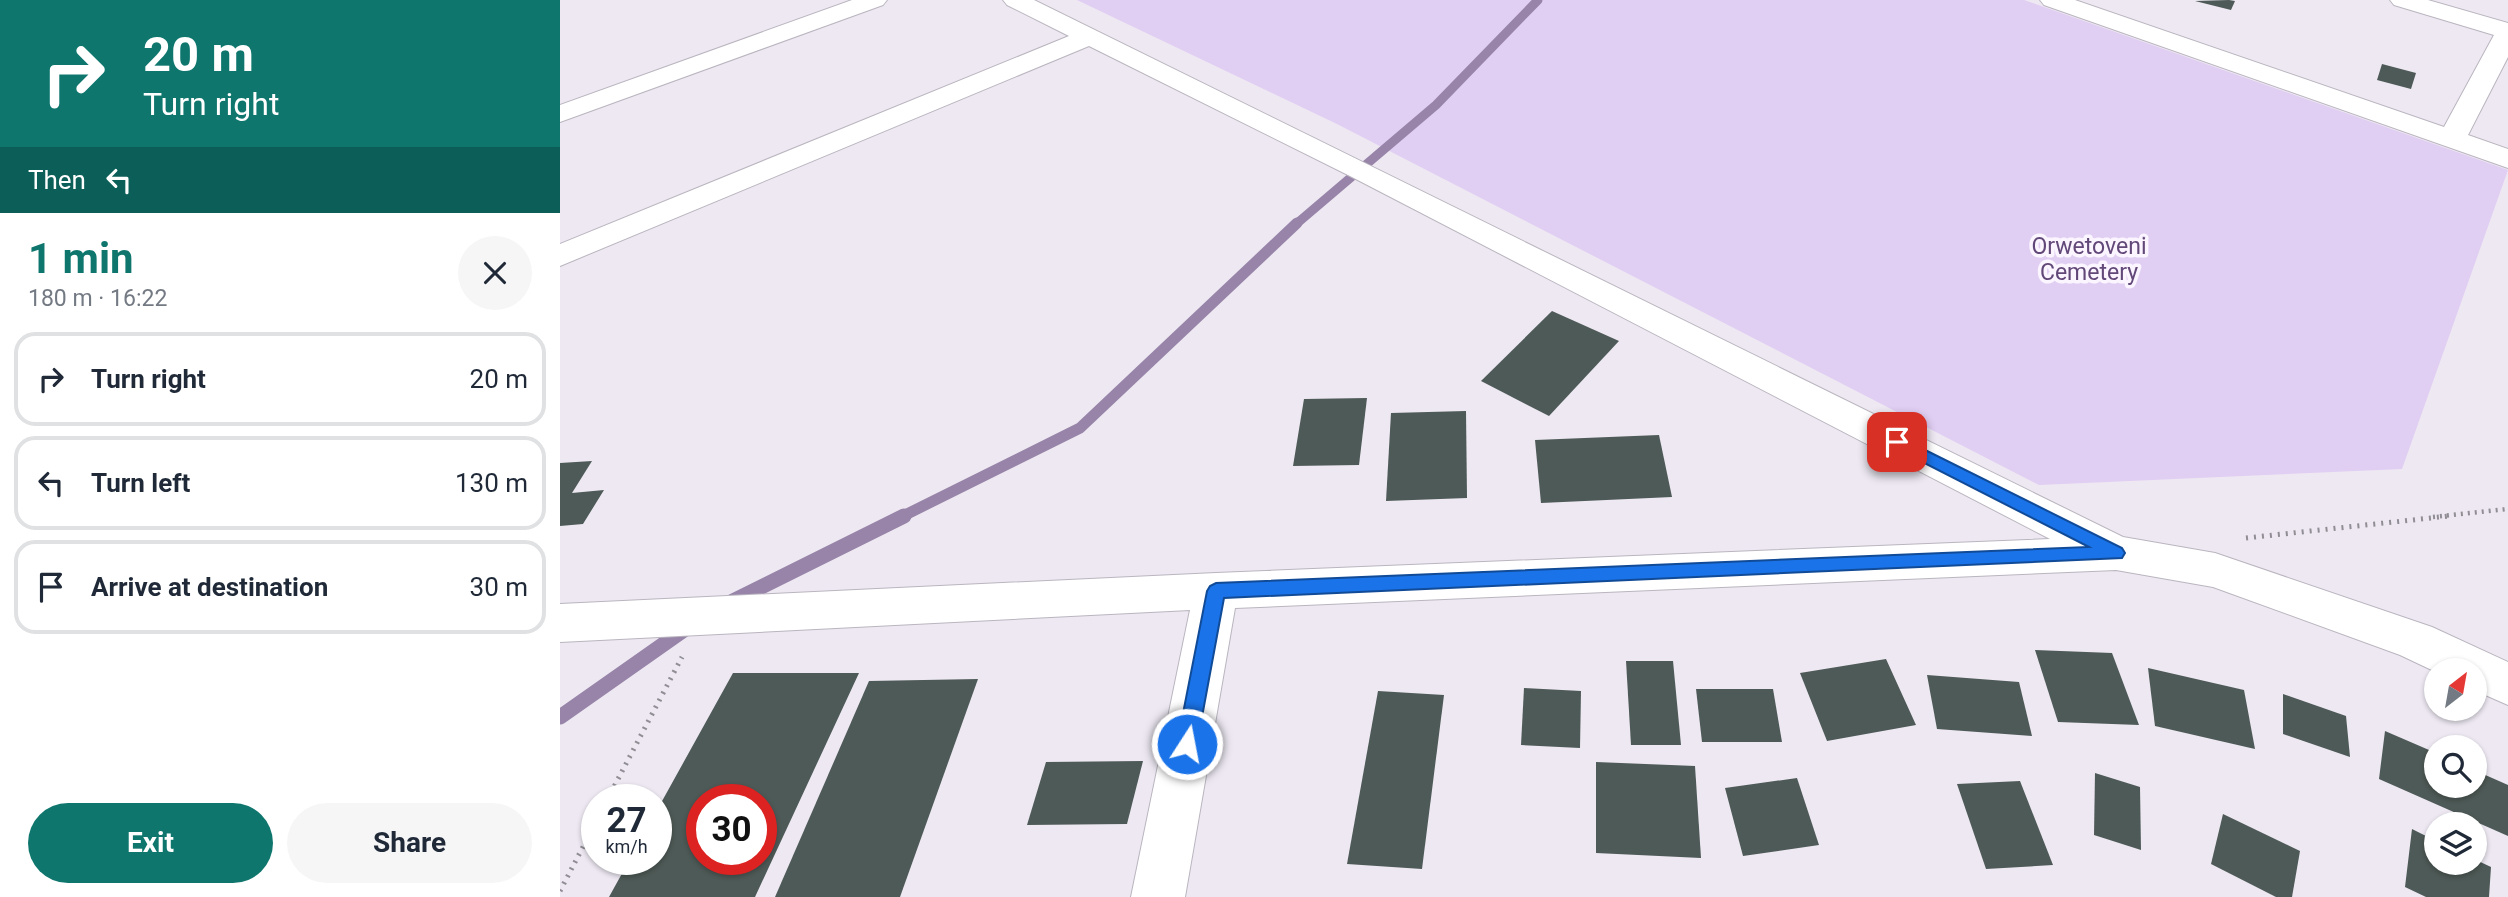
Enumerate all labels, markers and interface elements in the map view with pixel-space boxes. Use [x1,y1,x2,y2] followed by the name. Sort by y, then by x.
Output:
[143,26,254,83] text: 20 m
[28,28,119,119] icon: right
[143,85,279,123] text: Turn right
[100,161,138,199] icon: left
[28,165,86,195] text: Then
[2031,233,2147,286] park label: Orwetoveni Cemetery
[28,234,134,283] text: 1 min
[458,236,532,310] button: close
[28,285,167,312] text: 180 m · 16:22
[32,360,70,398] icon: right
[91,364,206,394] text: Turn right
[470,364,528,394] text: 20 m
[1867,412,1927,472] pin
[1878,423,1916,461] icon: arrive
[32,464,70,502] icon: left
[91,468,190,498] text: Turn left
[455,468,528,498] text: 130 m
[32,568,70,606] icon: arrive
[91,572,328,602] text: Arrive at destination
[470,572,528,602] text: 30 m
[2424,658,2487,721] north arrow
[2424,658,2487,875] map controls
[1150,707,1224,781] position arrow
[2424,735,2487,798] button: search
[686,784,777,875] speed limit sign: 30
[606,800,647,841] text: 27
[28,803,273,883] button: Exit
[287,803,532,883] button: Share
[2424,812,2487,875] button: layers
[605,836,648,857] text: km/h

